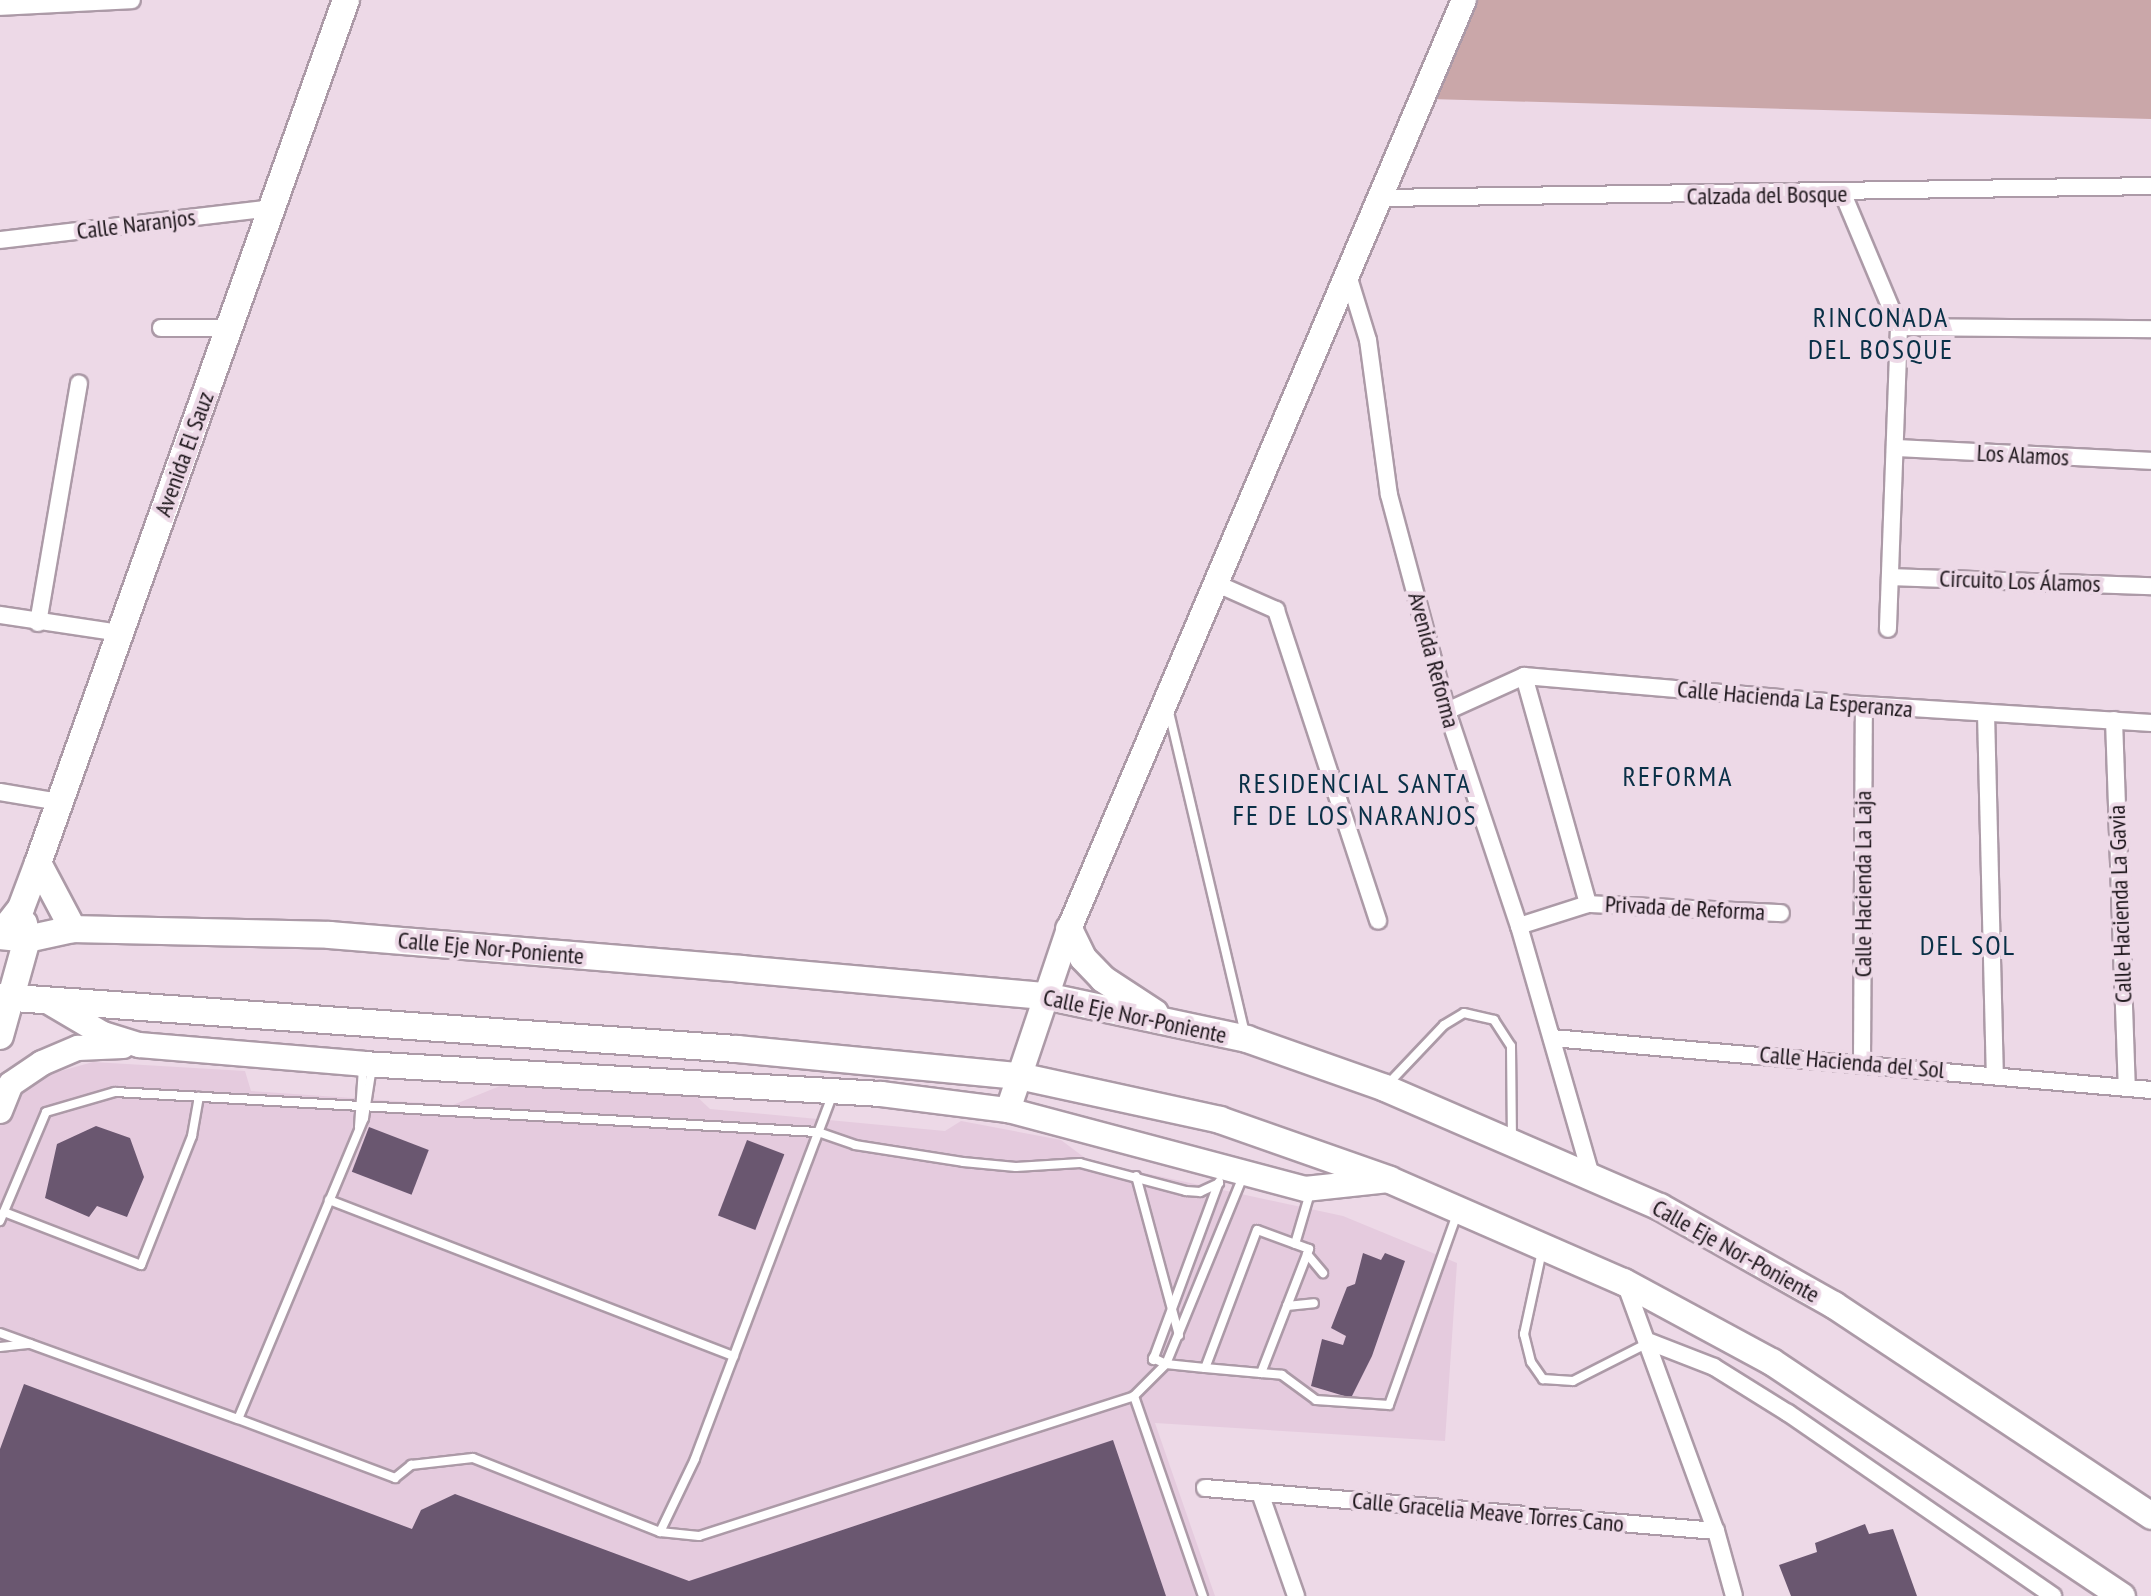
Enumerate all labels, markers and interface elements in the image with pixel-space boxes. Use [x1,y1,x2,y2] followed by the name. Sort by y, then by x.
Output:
[1686,179,1848,211] street label: Calzada del Bosque
[75,202,197,246] street label: Calle Naranjos
[1808,300,1954,366] district label: RINCONADA DEL BOSQUE
[148,388,220,520] street label: Avenida El Sauz
[1976,438,2070,472] street label: Los Alamos
[1939,564,2101,598] street label: Circuito Los Álamos
[1402,589,1466,731] street label: Avenida Reforma
[1676,674,1914,724] street label: Calle Hacienda La Esperanza
[1623,759,1733,793] district label: REFORMA
[1233,766,1477,832] district label: RESIDENCIAL SANTA FE DE LOS NARANJOS
[1849,791,1877,977] street label: Calle Hacienda La Laja
[2102,805,2138,1003] street label: Calle Hacienda La Gavia
[1604,889,1766,927] street label: Privada de Reforma
[397,926,585,970] street label: Calle Eje Nor-Poniente
[1919,928,2017,962] district label: DEL SOL
[1041,982,1229,1050] street label: Calle Eje Nor-Poniente
[1758,1040,1946,1084] street label: Calle Hacienda del Sol
[1647,1193,1825,1309] street label: Calle Eje Nor-Poniente
[1351,1486,1625,1538] street label: Calle Gracelia Meave Torres Cano

